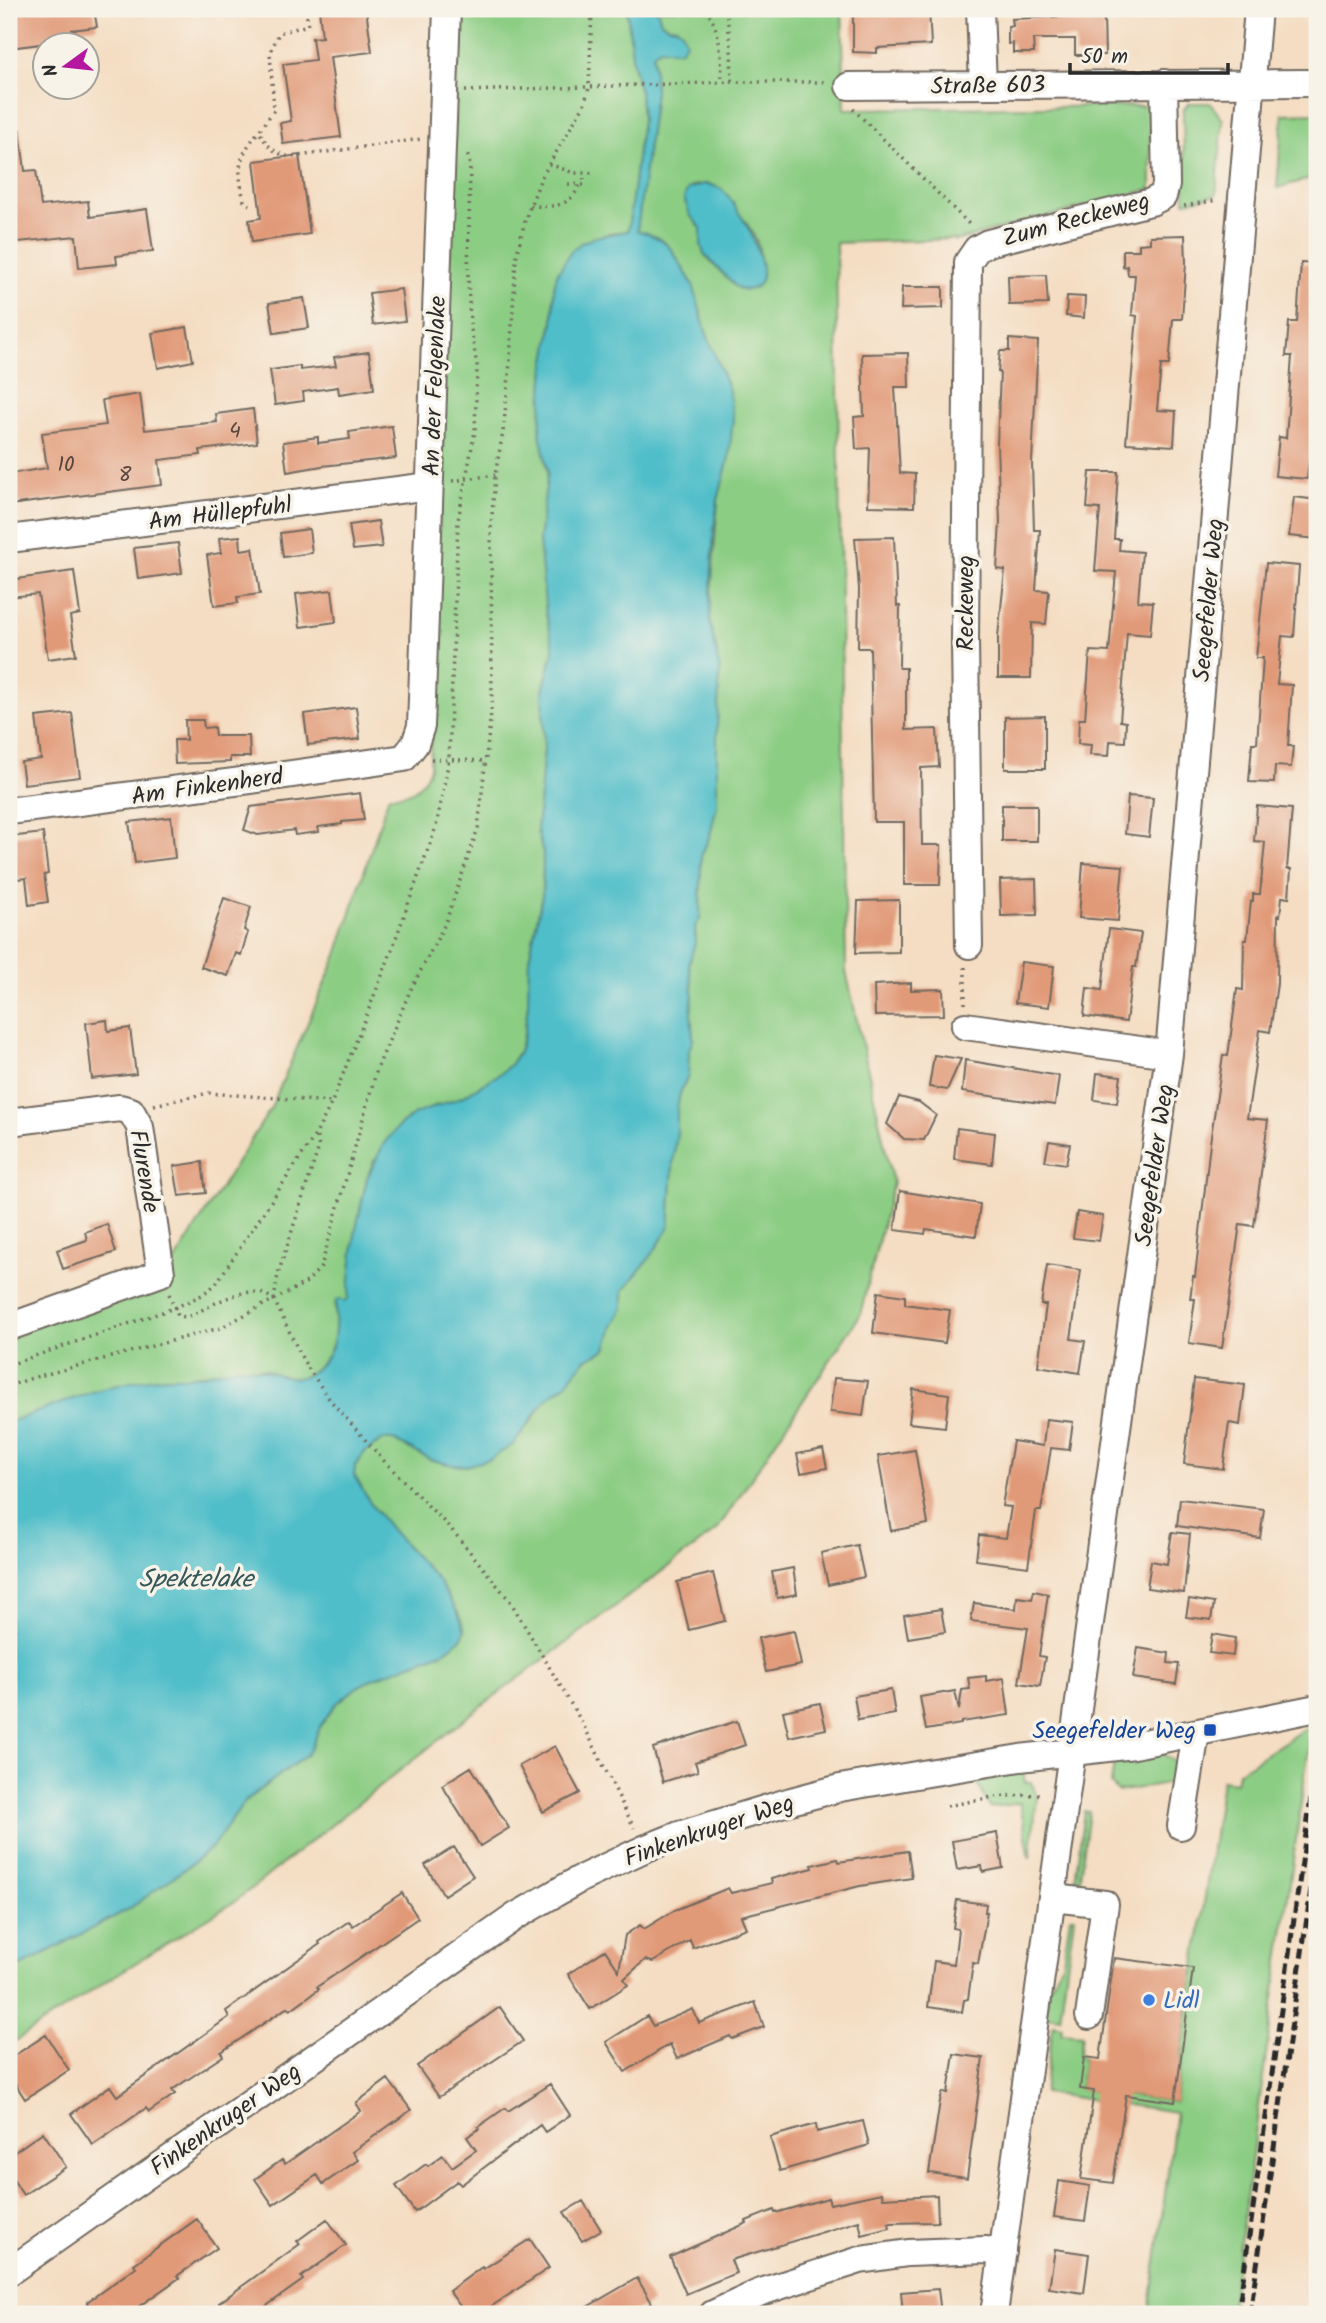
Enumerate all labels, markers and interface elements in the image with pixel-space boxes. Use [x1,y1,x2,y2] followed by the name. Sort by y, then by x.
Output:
[32,32,102,102] north arrow
[1070,32,1228,76] scale bar
[1081,41,1128,74] text: 50 m
[35,60,68,80] text: N
[930,66,1046,107] street label: Straße 603
[998,182,1154,259] street label: Zum Reckeweg
[413,295,458,477] street label: An der Felgenlake
[229,415,241,448] house number: 4
[57,449,75,482] house number: 10
[119,459,132,492] house number: 8
[146,486,294,543] street label: Am Hüllepfuhl
[1183,517,1236,683] street label: Seegefelder Weg
[947,555,986,651] street label: Reckeweg
[129,757,287,817] street label: Am Finkenherd
[1125,1082,1186,1249] street label: Seegefelder Weg
[117,1126,170,1216] street label: Flurende
[139,1559,255,1601] water label: Spektelake
[1032,1712,1196,1751] place label: Seegefelder Weg
[1202,1722,1218,1738] marker: Seegefelder Weg
[619,1784,800,1879] street label: Finkenkruger Weg
[1163,1982,1200,2021] place label: Lidl
[1141,1992,1157,2008] marker: Lidl
[142,2053,310,2187] street label: Finkenkruger Weg

